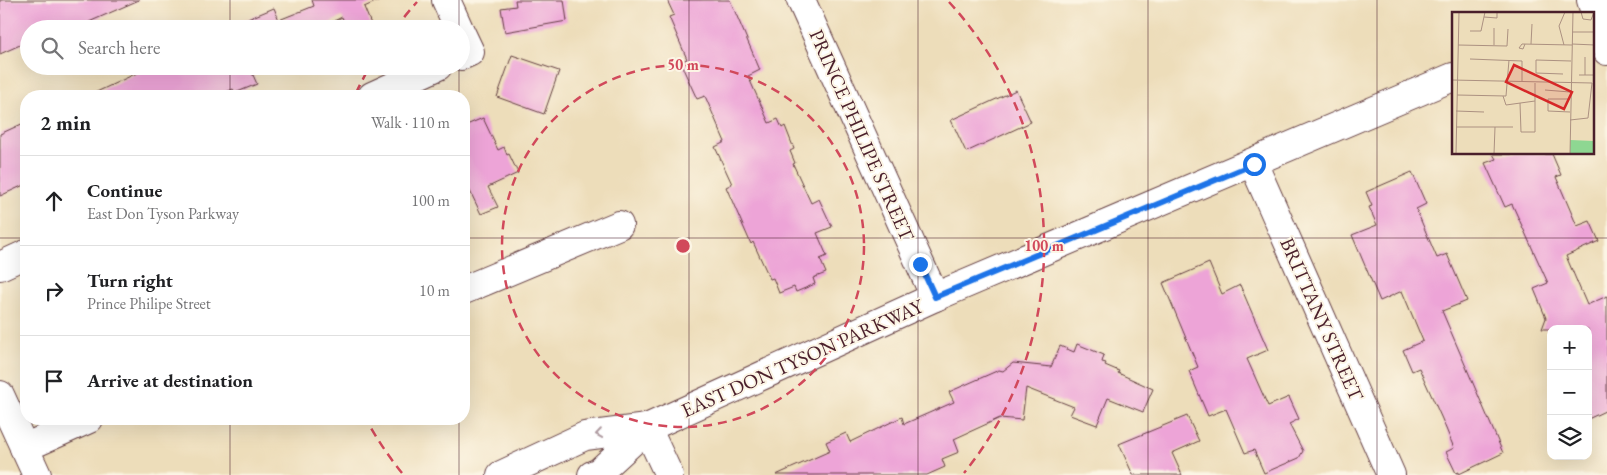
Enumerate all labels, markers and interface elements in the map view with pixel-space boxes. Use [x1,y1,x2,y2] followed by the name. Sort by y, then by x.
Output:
[1452,12,1594,155] inset map
[20,20,470,75] search box
[804,25,921,246] street label: PRINCE PHILIPE STREET
[38,34,66,62] icon: search
[78,35,160,60] text: Search here
[667,55,699,74] text: 50 m
[40,109,91,136] text: 2 min
[371,112,450,133] text: Walk · 110 m
[1243,153,1266,176] route start
[87,178,162,203] text: Continue
[40,187,68,215] icon: ahead
[411,190,450,211] text: 100 m
[87,203,239,224] text: East Don Tyson Parkway
[1274,233,1370,405] street label: BRITTANY STREET
[1024,236,1064,255] text: 100 m
[674,237,692,255] centre of rings
[909,253,932,276] route end
[87,268,173,293] text: Turn right
[40,277,68,305] icon: right
[419,280,450,301] text: 10 m
[677,292,928,423] street label: EAST DON TYSON PARKWAY
[87,293,211,314] text: Prince Philipe Street
[1547,325,1592,460] map controls
[1547,325,1592,370] button: +
[40,367,68,395] icon: arrive
[87,368,253,393] text: Arrive at destination
[1547,370,1592,415] button: −
[1547,415,1592,460] button: layers
[595,428,603,439] one-way arrow

